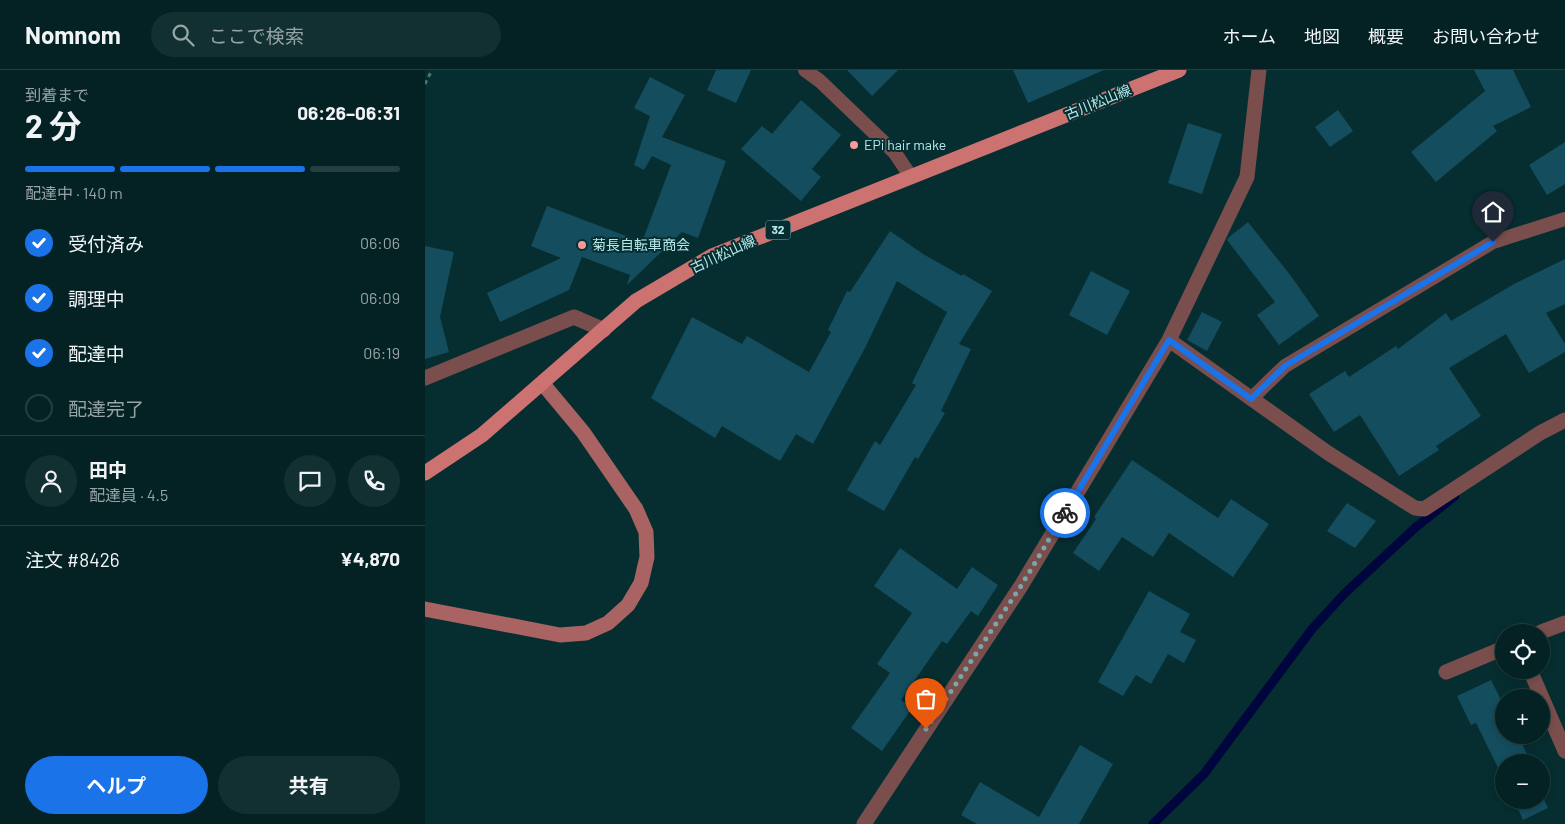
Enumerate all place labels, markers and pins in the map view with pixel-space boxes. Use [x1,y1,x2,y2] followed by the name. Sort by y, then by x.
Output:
[864,136,946,153] place label: EPi hair make
[848,139,860,151] marker: EPi hair make
[1472,191,1514,242] pin
[592,236,690,253] place label: 菊長自転車商会
[576,239,588,251] marker: 菊長自転車商会
[905,678,947,729] pin

